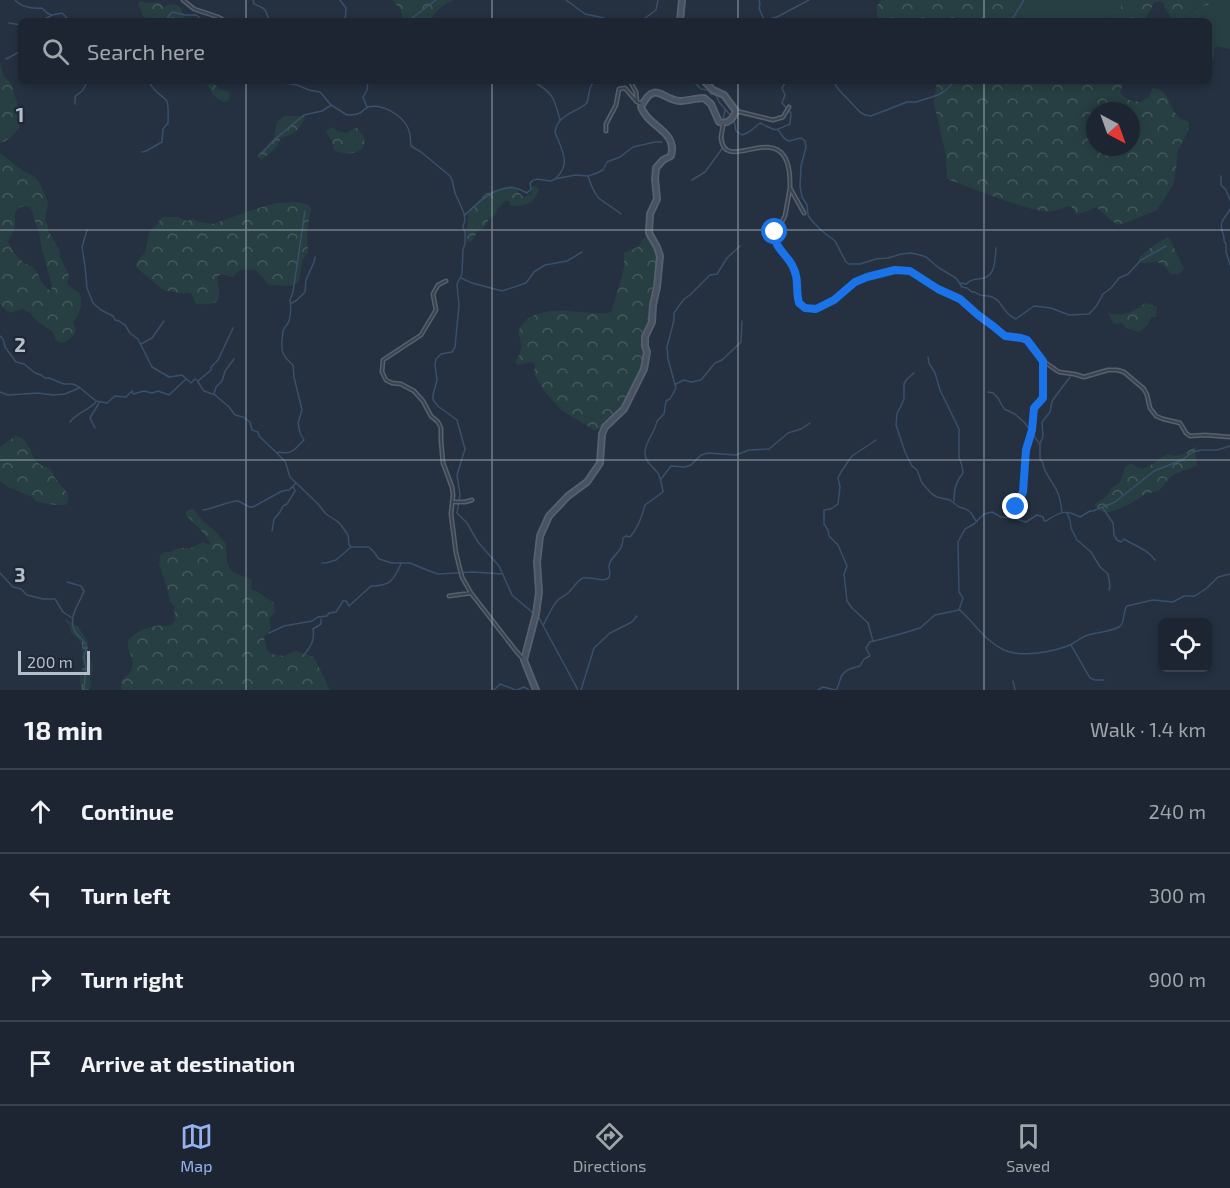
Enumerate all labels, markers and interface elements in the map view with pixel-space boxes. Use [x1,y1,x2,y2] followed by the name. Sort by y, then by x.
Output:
[18,18,1212,84] search box
[39,35,72,68] icon: search
[87,38,205,64] text: Search here
[16,102,24,126] text: 1
[1086,102,1140,156] north arrow
[761,218,787,244] route start
[14,332,26,356] text: 2
[1002,493,1028,519] route end
[14,562,26,586] text: 3
[1158,618,1212,672] map controls
[1158,618,1212,672] button: locate
[18,648,90,676] scale bar
[27,652,73,671] text: 200 m
[24,714,103,745] text: 18 min
[1090,717,1206,741] text: Walk · 1.4 km
[24,795,57,828] icon: ahead
[81,798,174,824] text: Continue
[1148,799,1206,823] text: 240 m
[24,879,57,912] icon: left
[81,882,170,908] text: Turn left
[1149,883,1206,907] text: 300 m
[24,963,57,996] icon: right
[81,966,183,992] text: Turn right
[1148,967,1206,991] text: 900 m
[24,1047,57,1080] icon: arrive
[81,1050,295,1076] text: Arrive at destination
[180,1120,213,1175] tab: Map
[573,1120,646,1175] tab: Directions
[1006,1120,1050,1175] tab: Saved

